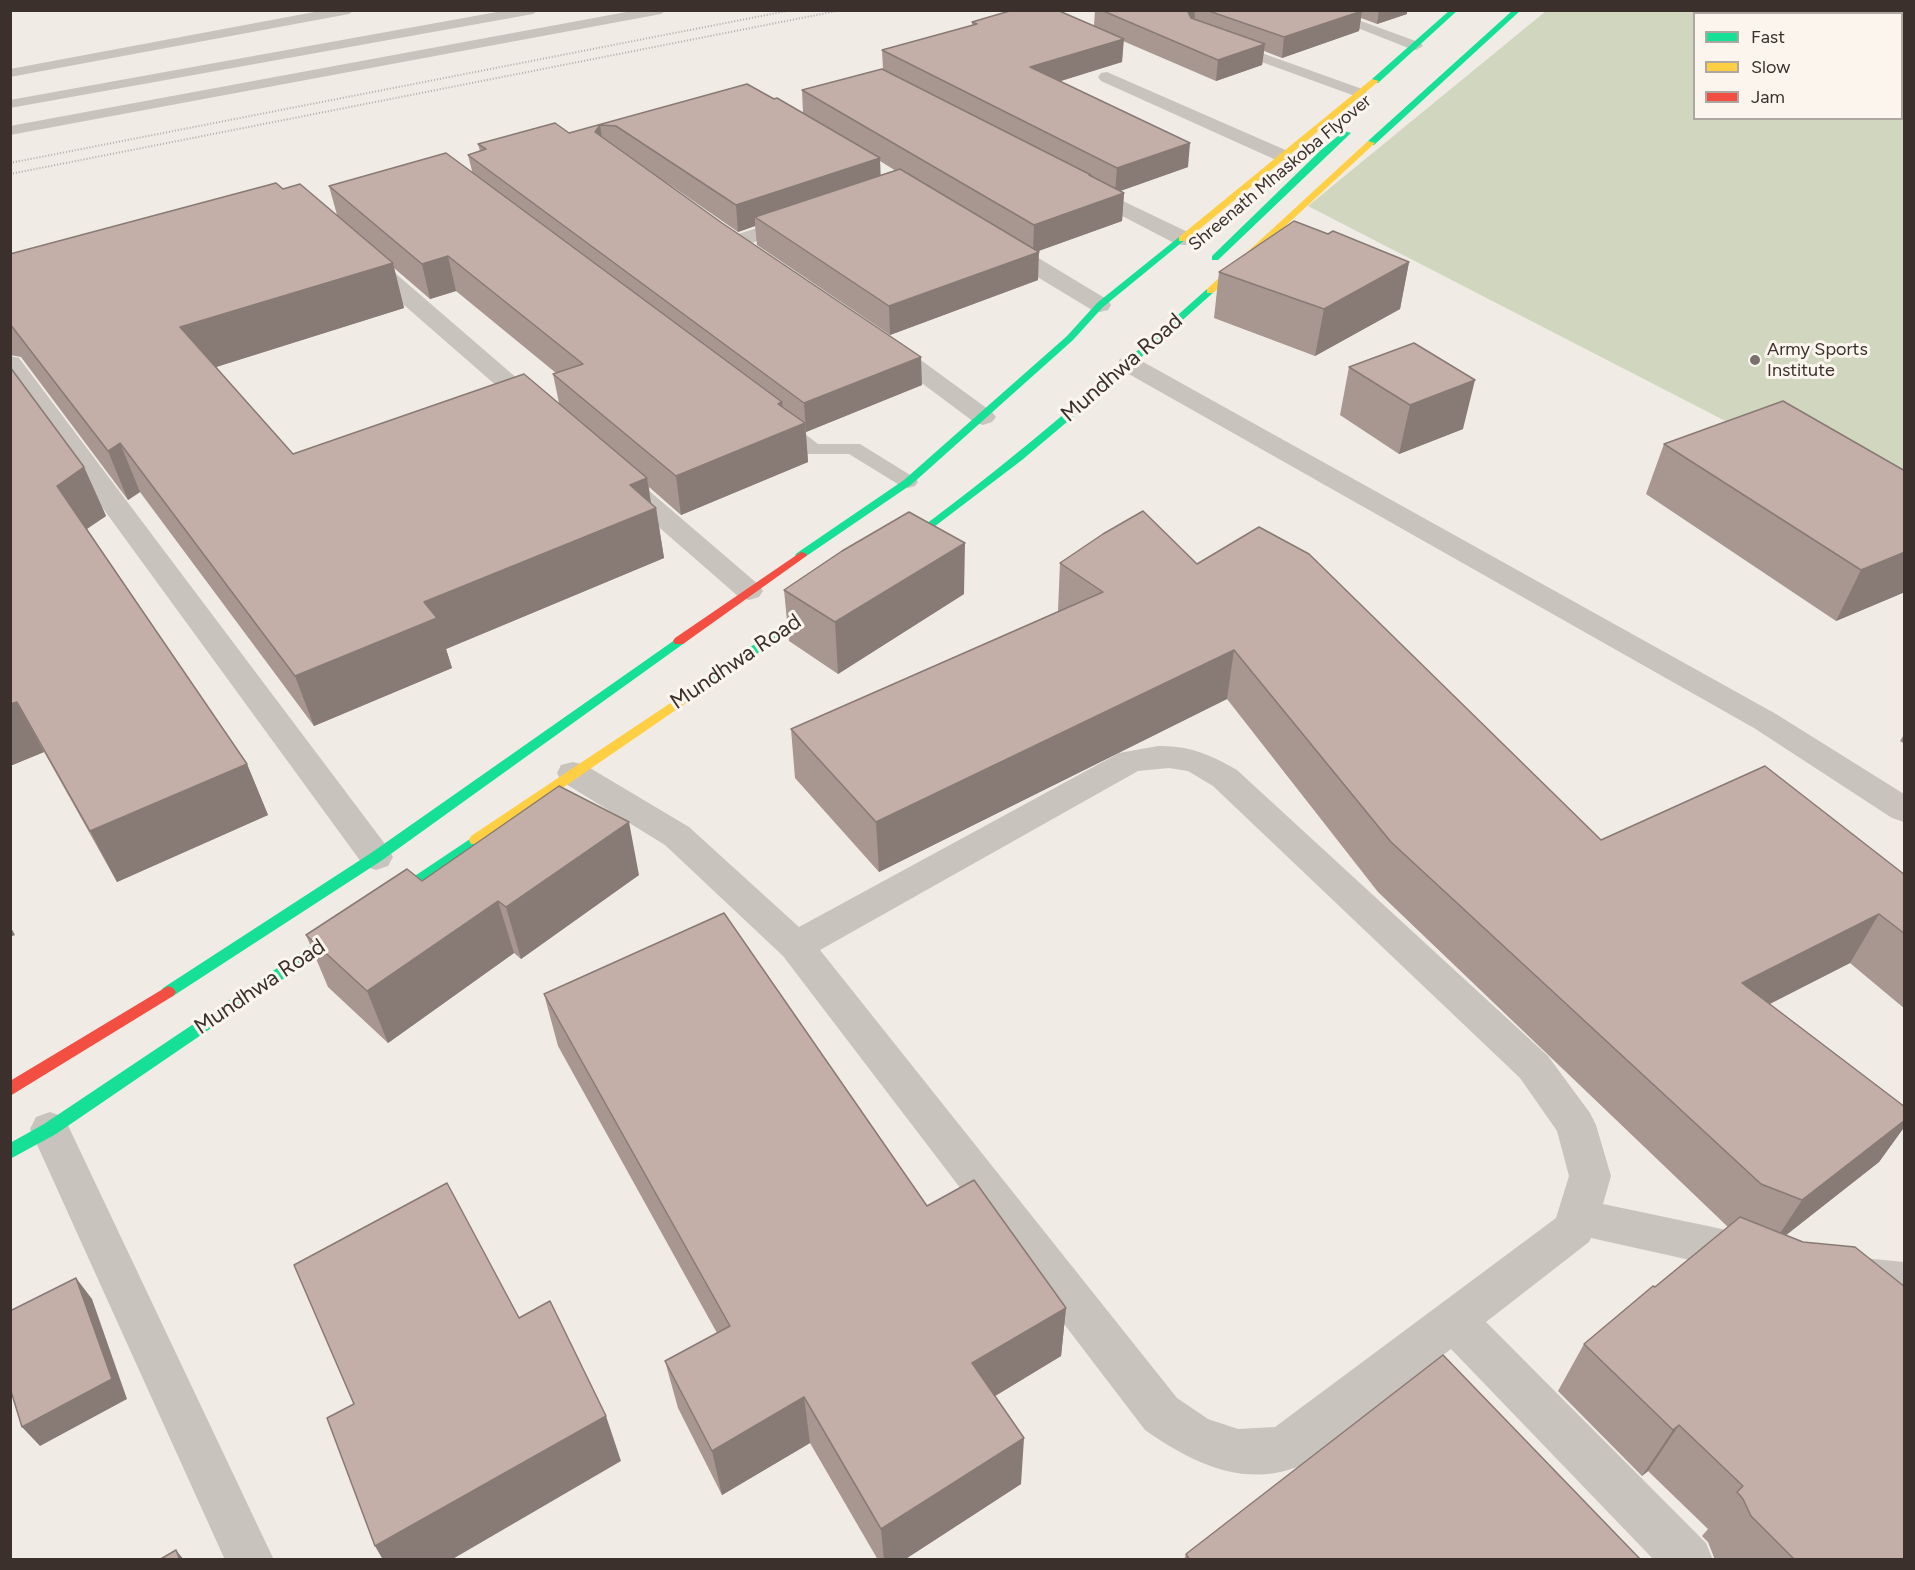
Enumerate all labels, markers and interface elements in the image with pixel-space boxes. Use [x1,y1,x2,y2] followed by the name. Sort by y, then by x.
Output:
[1693,12,1903,120] legend
[1751,26,1785,48] text: Fast
[1751,56,1790,78] text: Slow
[1751,86,1785,108] text: Jam
[1184,90,1376,256] street label: Shreenath Mhaskoba Flyover
[1056,308,1188,428] street label: Mundhwa Road
[1767,339,1868,382] place label: Army Sports Institute
[1748,353,1762,367] marker: Army Sports Institute
[665,608,807,716] street label: Mundhwa Road
[189,933,331,1041] street label: Mundhwa Road

